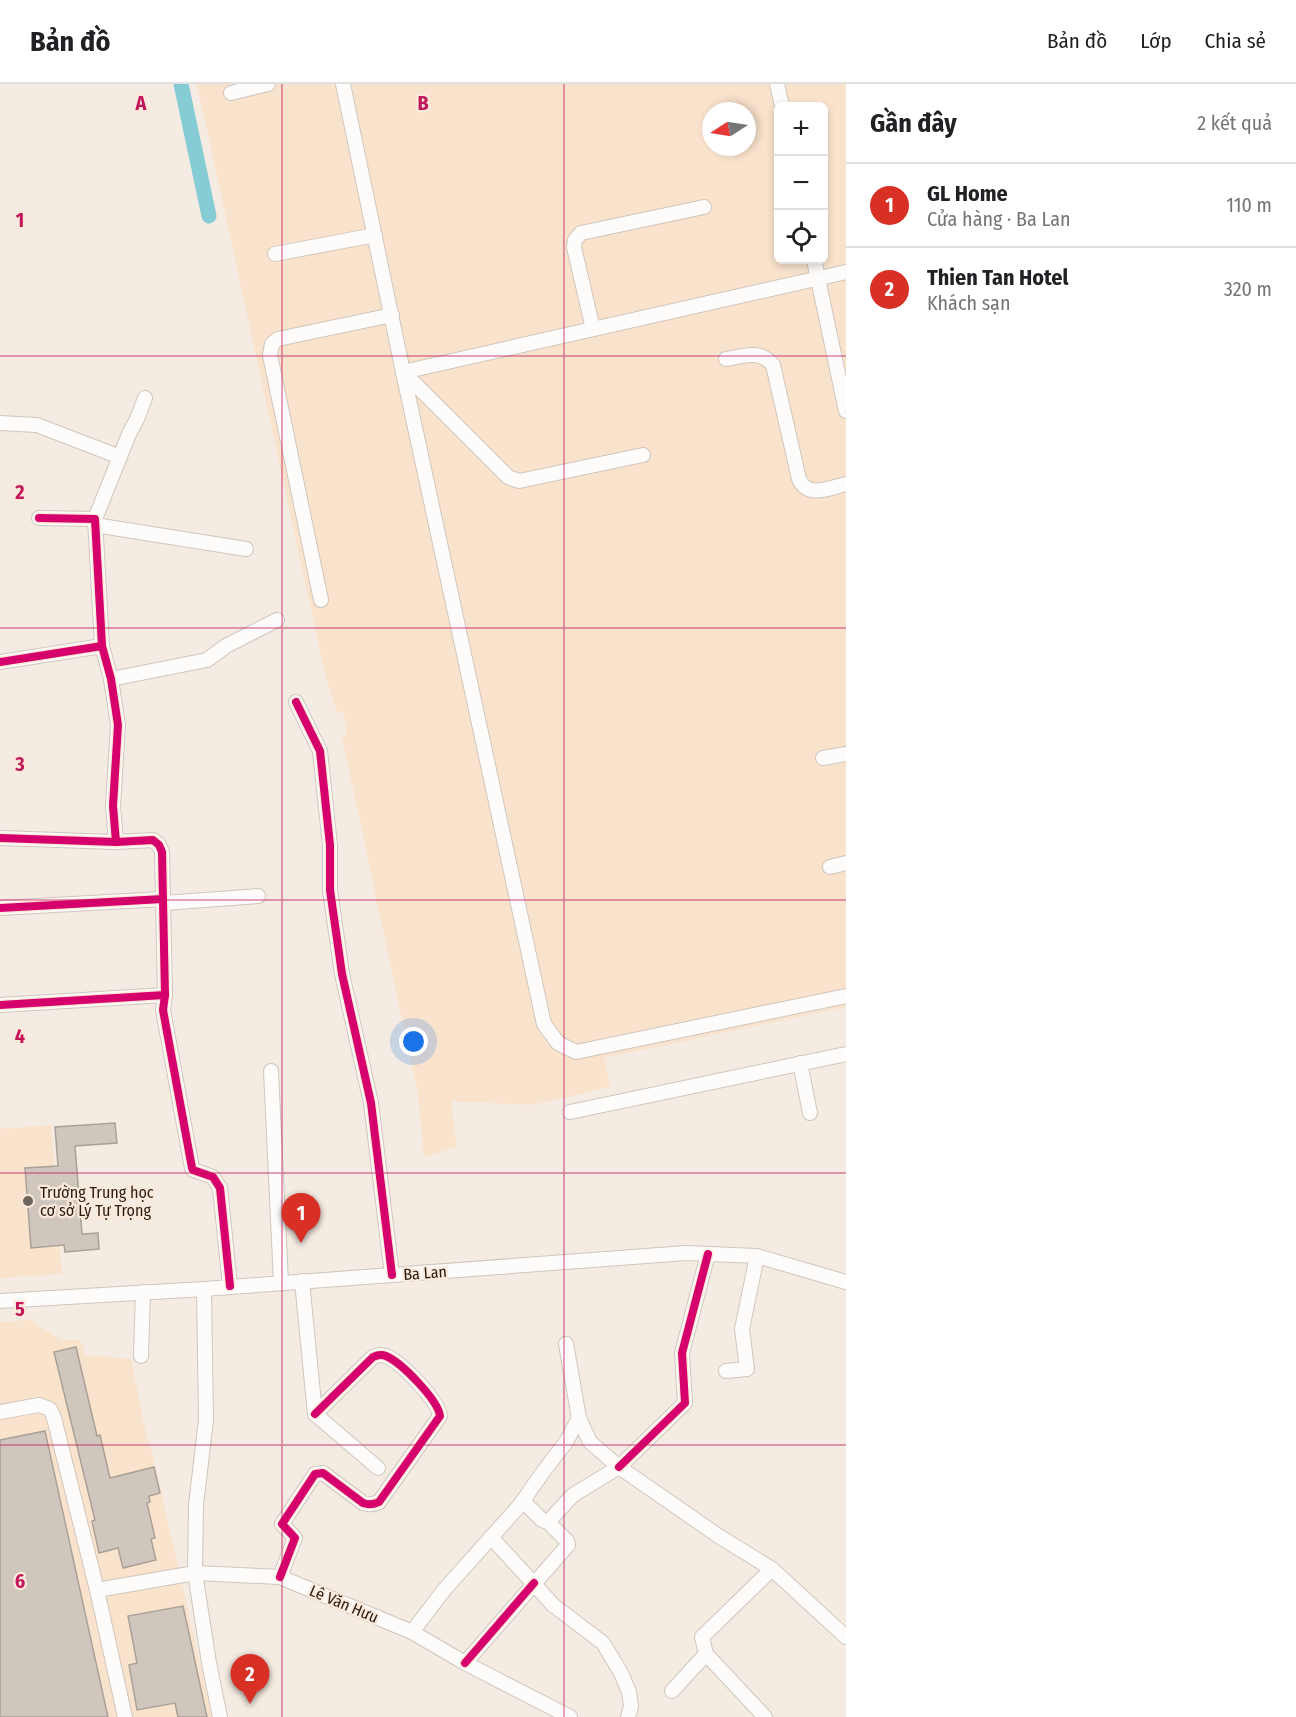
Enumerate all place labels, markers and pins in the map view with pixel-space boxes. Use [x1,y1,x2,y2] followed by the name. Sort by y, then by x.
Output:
[40,1183,154,1220] place label: Trường Trung học cơ sở Lý Tự Trọng
[21,1194,35,1208] marker: Trường Trung học cơ sở Lý Tự Trọng
[282,1194,320,1243] pin: 1
[230,1654,270,1704] pin: 2

